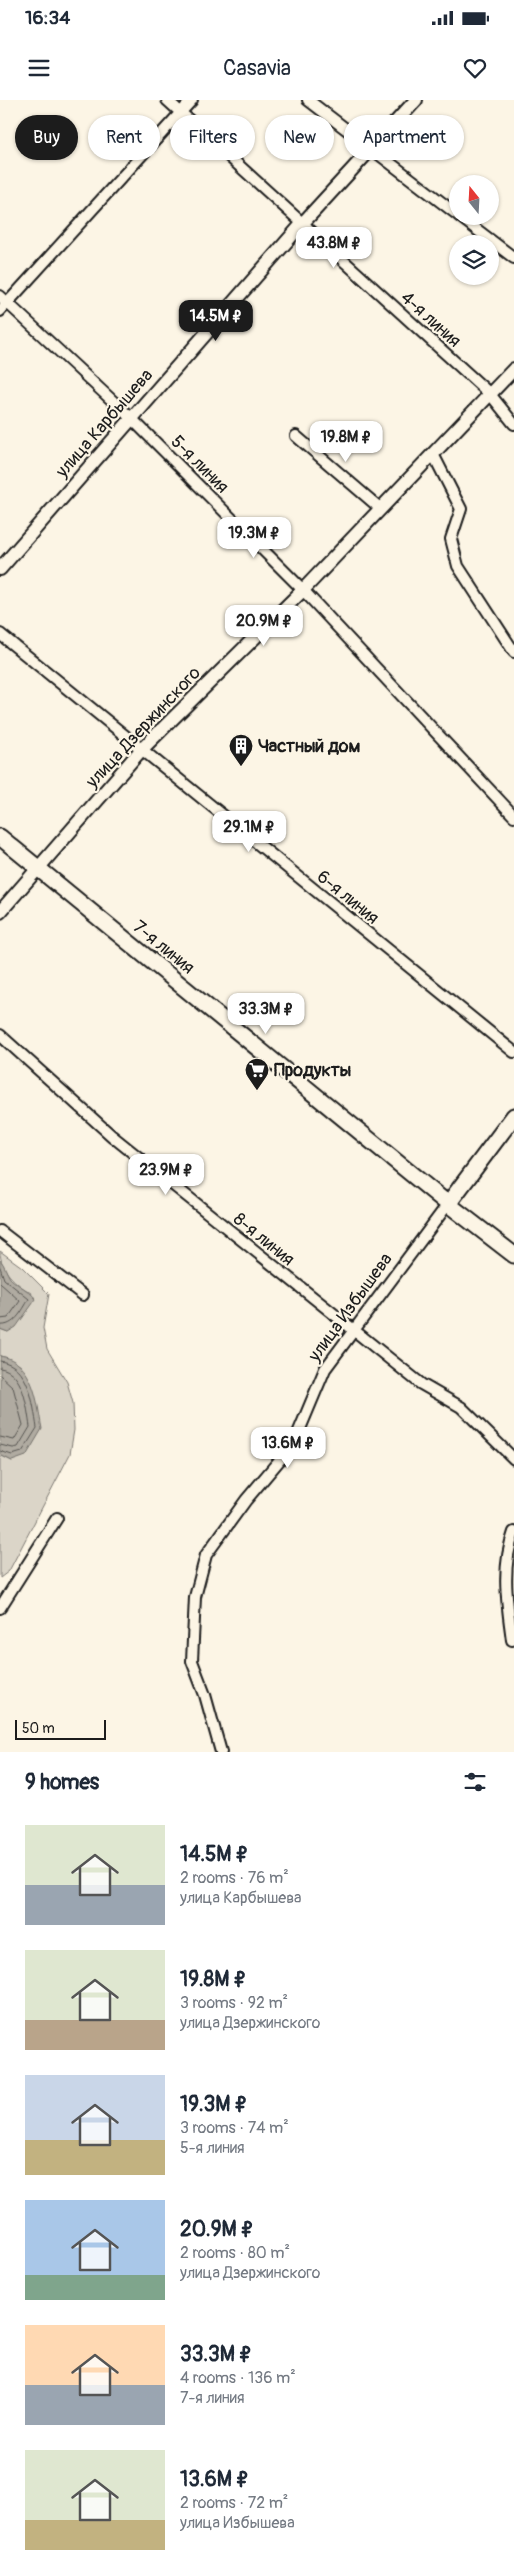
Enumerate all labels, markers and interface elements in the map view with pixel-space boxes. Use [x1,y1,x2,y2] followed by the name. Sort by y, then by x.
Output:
[25,6,70,30] text: 16:34
[25,54,53,82] icon: menu
[223,54,291,82] text: Casavia
[461,54,489,82] icon: heart
[15,115,78,160] chip: Buy
[88,115,160,160] chip: Rent
[170,115,255,160] chip: Filters
[265,115,334,160] chip: New
[344,115,464,160] chip: Apartment
[449,175,499,225] north arrow
[449,175,499,285] map controls
[288,226,380,269] pin: 43.8M ₽
[307,233,361,253] text: 43.8M ₽
[449,235,499,285] button: layers
[396,286,466,352] street label: 4-я линия
[170,300,262,342] pin: 14.5M ₽
[190,306,242,326] text: 14.5M ₽
[50,364,158,483] street label: улица Карбышева
[300,420,392,463] pin: 19.8M ₽
[321,427,371,447] text: 19.8M ₽
[166,431,233,498] street label: 5-я линия
[208,516,300,559] pin: 19.3M ₽
[228,523,280,543] text: 19.3M ₽
[218,604,310,647] pin: 20.9M ₽
[236,611,292,631] text: 20.9M ₽
[80,661,206,794] street label: улица Дзержинского
[228,733,254,767] building icon: Частный дом
[258,735,361,758] place label: Частный дом
[203,810,295,853] pin: 29.1M ₽
[223,817,275,837] text: 29.1M ₽
[312,865,383,929] street label: 6-я линия
[128,916,199,979] street label: 7-я линия
[220,992,312,1035] pin: 33.3M ₽
[239,999,293,1019] text: 33.3M ₽
[244,1057,270,1091] supermarket icon: Продукты
[274,1059,351,1082] place label: Продукты
[120,1154,212,1196] pin: 23.9M ₽
[139,1160,193,1180] text: 23.9M ₽
[228,1208,299,1271] street label: 8-я линия
[303,1248,398,1367] street label: улица Избышева
[242,1426,334,1469] pin: 13.6M ₽
[262,1433,314,1453] text: 13.6M ₽
[15,1717,106,1740] scale bar
[22,1720,55,1737] text: 50 m
[461,1768,489,1796] icon: filters
[25,1769,99,1796] text: 9 homes
[180,1841,249,1868] text: 14.5M ₽
[65,1845,125,1905] icon: home
[180,1868,289,1888] text: 2 rooms · 76 m²
[180,1888,302,1908] text: улица Карбышева
[180,1966,247,1993] text: 19.8M ₽
[65,1970,125,2030] icon: home
[180,1993,288,2013] text: 3 rooms · 92 m²
[180,2013,320,2033] text: улица Дзержинского
[180,2091,248,2118] text: 19.3M ₽
[65,2095,125,2155] icon: home
[180,2118,289,2138] text: 3 rooms · 74 m²
[180,2138,245,2158] text: 5-я линия
[180,2216,254,2243] text: 20.9M ₽
[65,2220,125,2280] icon: home
[180,2243,290,2263] text: 2 rooms · 80 m²
[180,2263,320,2283] text: улица Дзержинского
[180,2341,252,2368] text: 33.3M ₽
[65,2345,125,2405] icon: home
[180,2368,296,2388] text: 4 rooms · 136 m²
[180,2388,244,2408] text: 7-я линия
[180,2466,249,2493] text: 13.6M ₽
[65,2470,125,2530] icon: home
[180,2493,288,2513] text: 2 rooms · 72 m²
[180,2513,295,2533] text: улица Избышева

